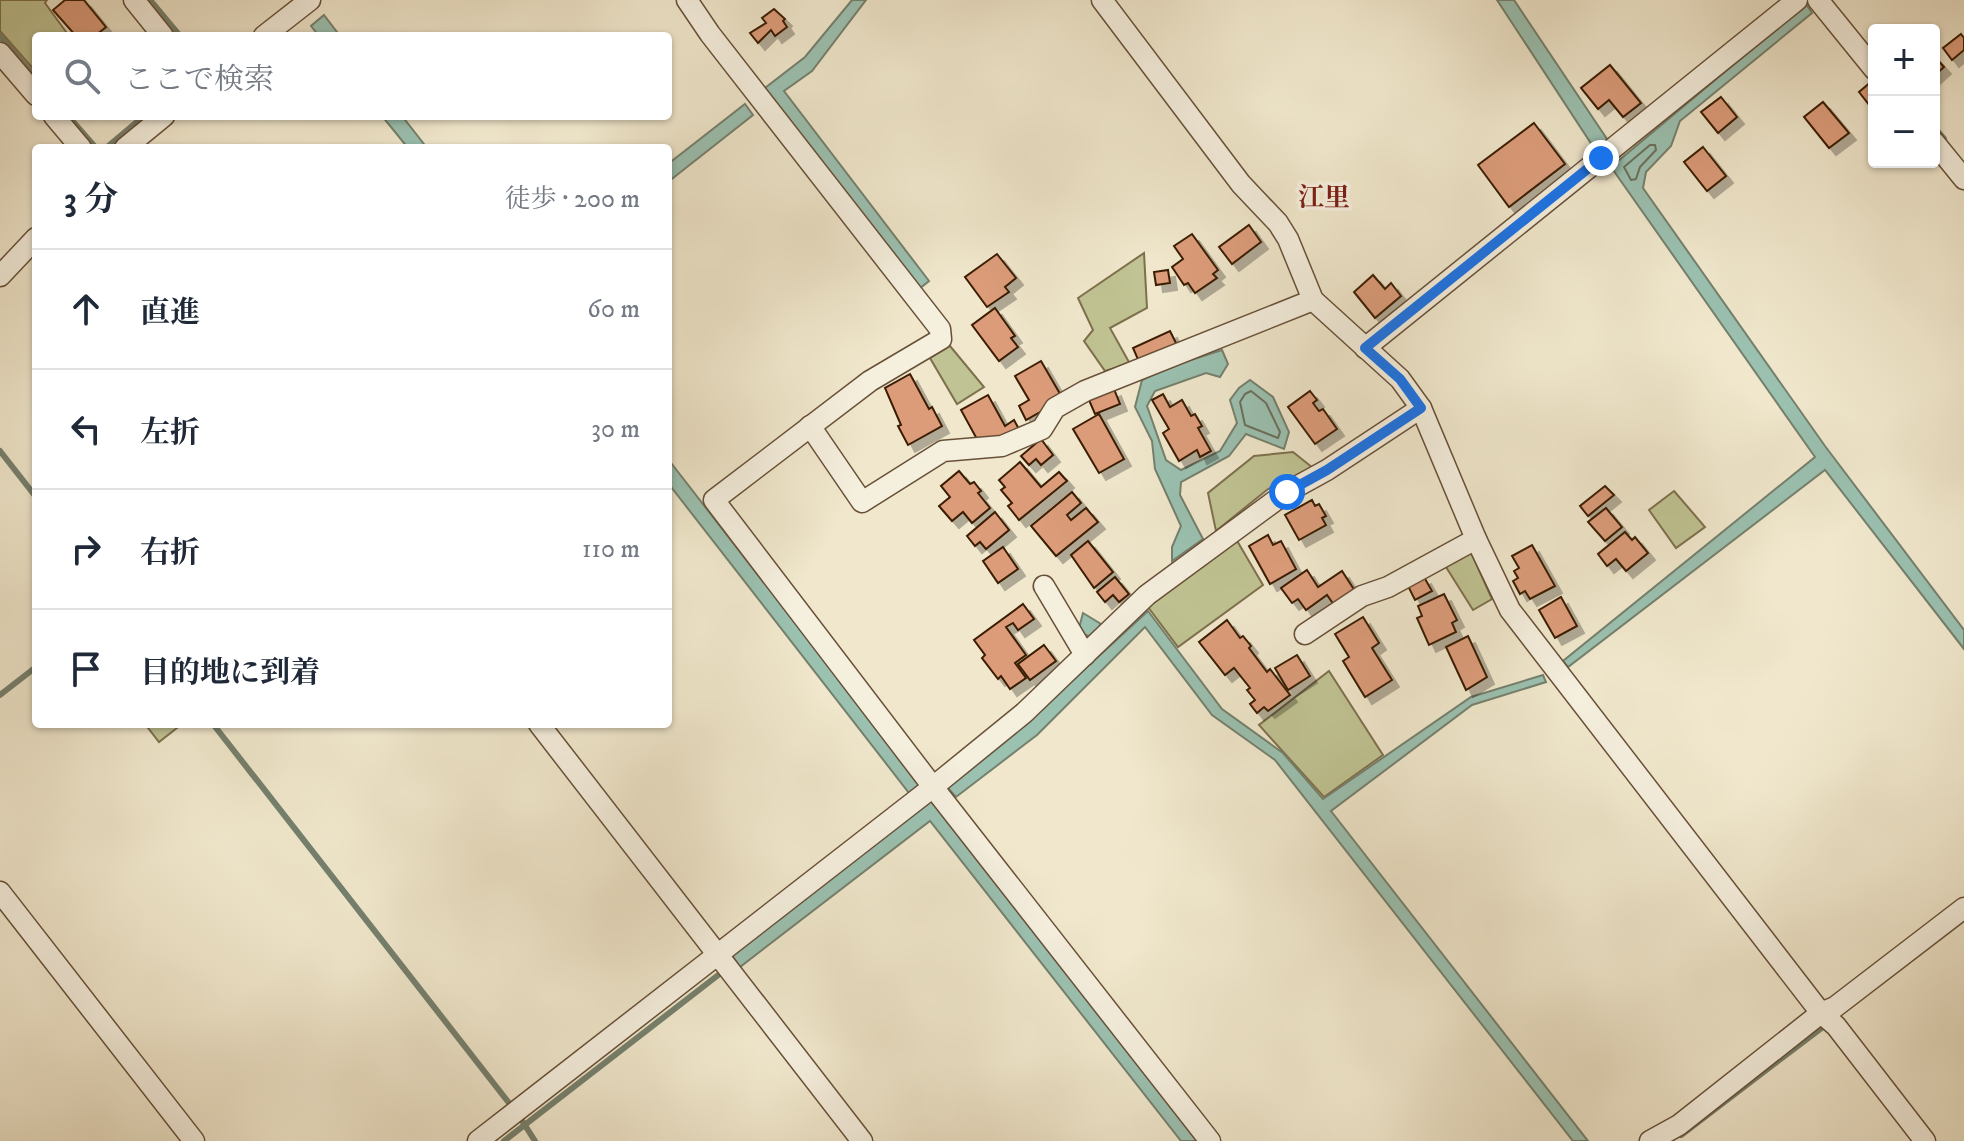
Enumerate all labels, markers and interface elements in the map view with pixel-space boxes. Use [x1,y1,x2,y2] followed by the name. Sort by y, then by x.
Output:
[1868,24,1940,168] map controls
[1868,24,1940,96] button: +
[32,32,672,120] search box
[60,54,104,98] icon: search
[124,62,274,99] text: ここで検索
[1868,96,1940,168] button: −
[1583,140,1619,176] route end
[64,179,118,221] text: 3 分
[1298,182,1350,215] district label: 江里
[505,183,640,216] text: 徒歩 · 200 m
[64,287,108,331] icon: ahead
[587,293,640,326] text: 60 m
[140,295,200,332] text: 直進
[64,407,108,451] icon: left
[591,413,640,446] text: 30 m
[140,415,200,452] text: 左折
[1269,474,1305,510] route start
[64,527,108,571] icon: right
[582,533,640,566] text: 110 m
[140,535,200,572] text: 右折
[64,647,108,691] icon: arrive
[140,655,320,692] text: 目的地に到着

